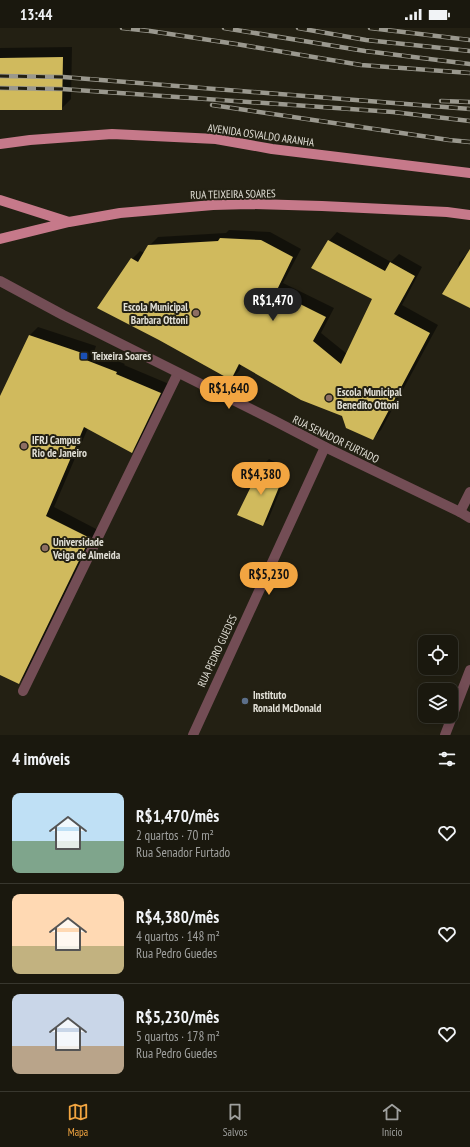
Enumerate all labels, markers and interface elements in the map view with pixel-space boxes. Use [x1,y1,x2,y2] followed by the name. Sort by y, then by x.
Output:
[20,5,52,24] text: 13:44
[207,121,316,150] street label: AVENIDA OSVALDO ARANHA
[190,186,276,202] street label: RUA TEIXEIRA SOARES
[236,288,310,322] pin: R$1,470
[253,292,293,309] text: R$1,470
[123,300,189,327] place label: Escola Municipal Barbara Ottoni
[191,308,201,318] marker: Escola Municipal Barbara Ottoni
[92,349,151,363] place label: Teixeira Soares
[79,351,89,361] marker: Teixeira Soares
[192,376,266,410] pin: R$1,640
[209,380,249,397] text: R$1,640
[337,385,402,412] place label: Escola Municipal Benedito Ottoni
[324,393,334,403] marker: Escola Municipal Benedito Ottoni
[290,412,382,466] street label: RUA SENADOR FURTADO
[32,433,87,460] place label: IFRJ Campus Rio de Janeiro
[19,441,29,451] marker: IFRJ Campus Rio de Janeiro
[224,462,298,496] pin: R$4,380
[241,466,281,483] text: R$4,380
[52,535,121,562] place label: Universidade Veiga de Almeida
[40,543,50,553] marker: Universidade Veiga de Almeida
[232,562,306,596] pin: R$5,230
[249,566,289,583] text: R$5,230
[194,612,240,689] street label: RUA PEDRO GUEDES
[418,635,458,723] map controls
[418,635,458,675] button: locate
[418,683,458,723] button: layers
[253,688,321,715] place label: Instituto Ronald McDonald
[240,696,250,706] marker: Instituto Ronald McDonald
[12,748,70,770] text: 4 imóveis
[436,748,458,770] icon: filters
[136,805,219,827] text: R$1,470/mês
[44,809,92,857] icon: home
[436,822,458,844] icon: heart
[136,827,214,844] text: 2 quartos · 70 m²
[136,844,230,861] text: Rua Senador Furtado
[136,906,219,928] text: R$4,380/mês
[44,910,92,958] icon: home
[436,923,458,945] icon: heart
[136,928,220,945] text: 4 quartos · 148 m²
[136,945,217,962] text: Rua Pedro Guedes
[136,1006,219,1028] text: R$5,230/mês
[44,1010,92,1058] icon: home
[436,1023,458,1045] icon: heart
[136,1028,220,1045] text: 5 quartos · 178 m²
[136,1045,217,1062] text: Rua Pedro Guedes
[67,1101,89,1139] tab: Mapa
[223,1101,247,1139] tab: Salvos
[381,1101,403,1139] tab: Início

